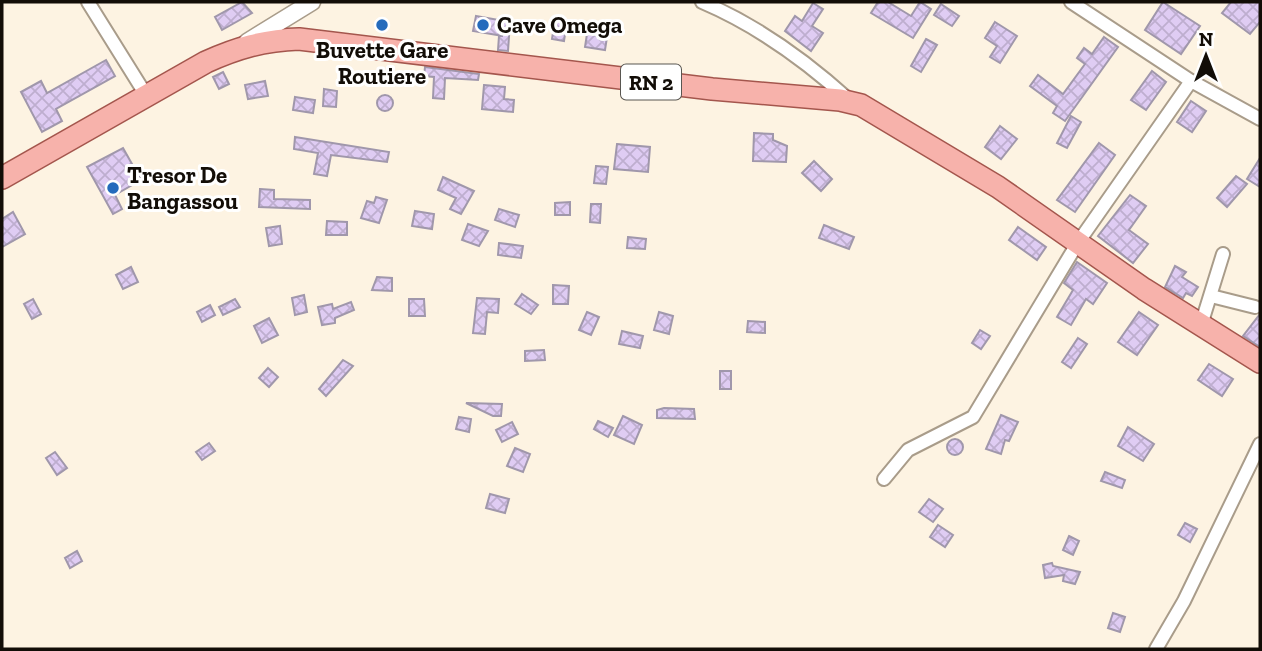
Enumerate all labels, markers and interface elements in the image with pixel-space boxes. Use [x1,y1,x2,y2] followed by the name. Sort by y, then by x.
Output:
[497,11,623,39] place label: Cave Omega
[374,17,390,33] marker: Buvette Gare Routiere
[475,17,491,33] marker: Cave Omega
[1171,21,1241,91] north arrow
[1199,28,1213,51] text: N
[316,36,448,90] place label: Buvette Gare Routiere
[621,64,681,100] road number: RN 2
[127,161,238,215] place label: Tresor De Bangassou
[105,180,121,196] marker: Tresor De Bangassou

